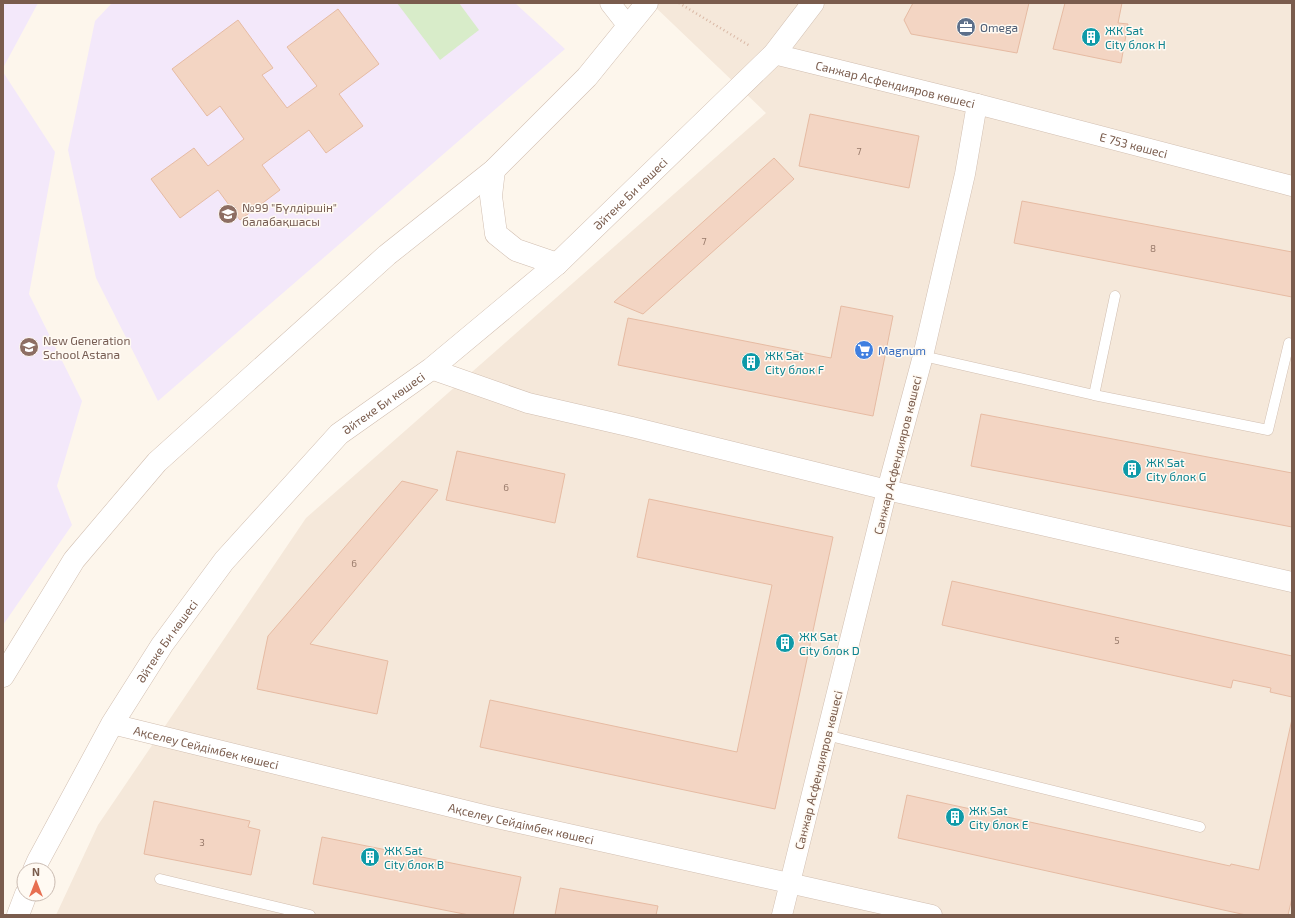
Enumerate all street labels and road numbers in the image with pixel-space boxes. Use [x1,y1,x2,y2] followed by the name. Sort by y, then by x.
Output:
[814,58,977,110] street label: Санжар Асфендияров көшесі
[1098,129,1169,160] street label: Е 753 көшесі
[590,154,670,232] street label: Әйтеке Би көшесі
[339,369,427,437] street label: Әйтеке Би көшесі
[870,374,924,536] street label: Санжар Асфендияров көшесі
[133,597,200,685] street label: Әйтеке Би көшесі
[791,689,845,851] street label: Санжар Асфендияров көшесі
[132,723,280,772] street label: Ақселеу Сейдімбек көшесі
[447,800,595,846] street label: Ақселеу Сейдімбек көшесі

